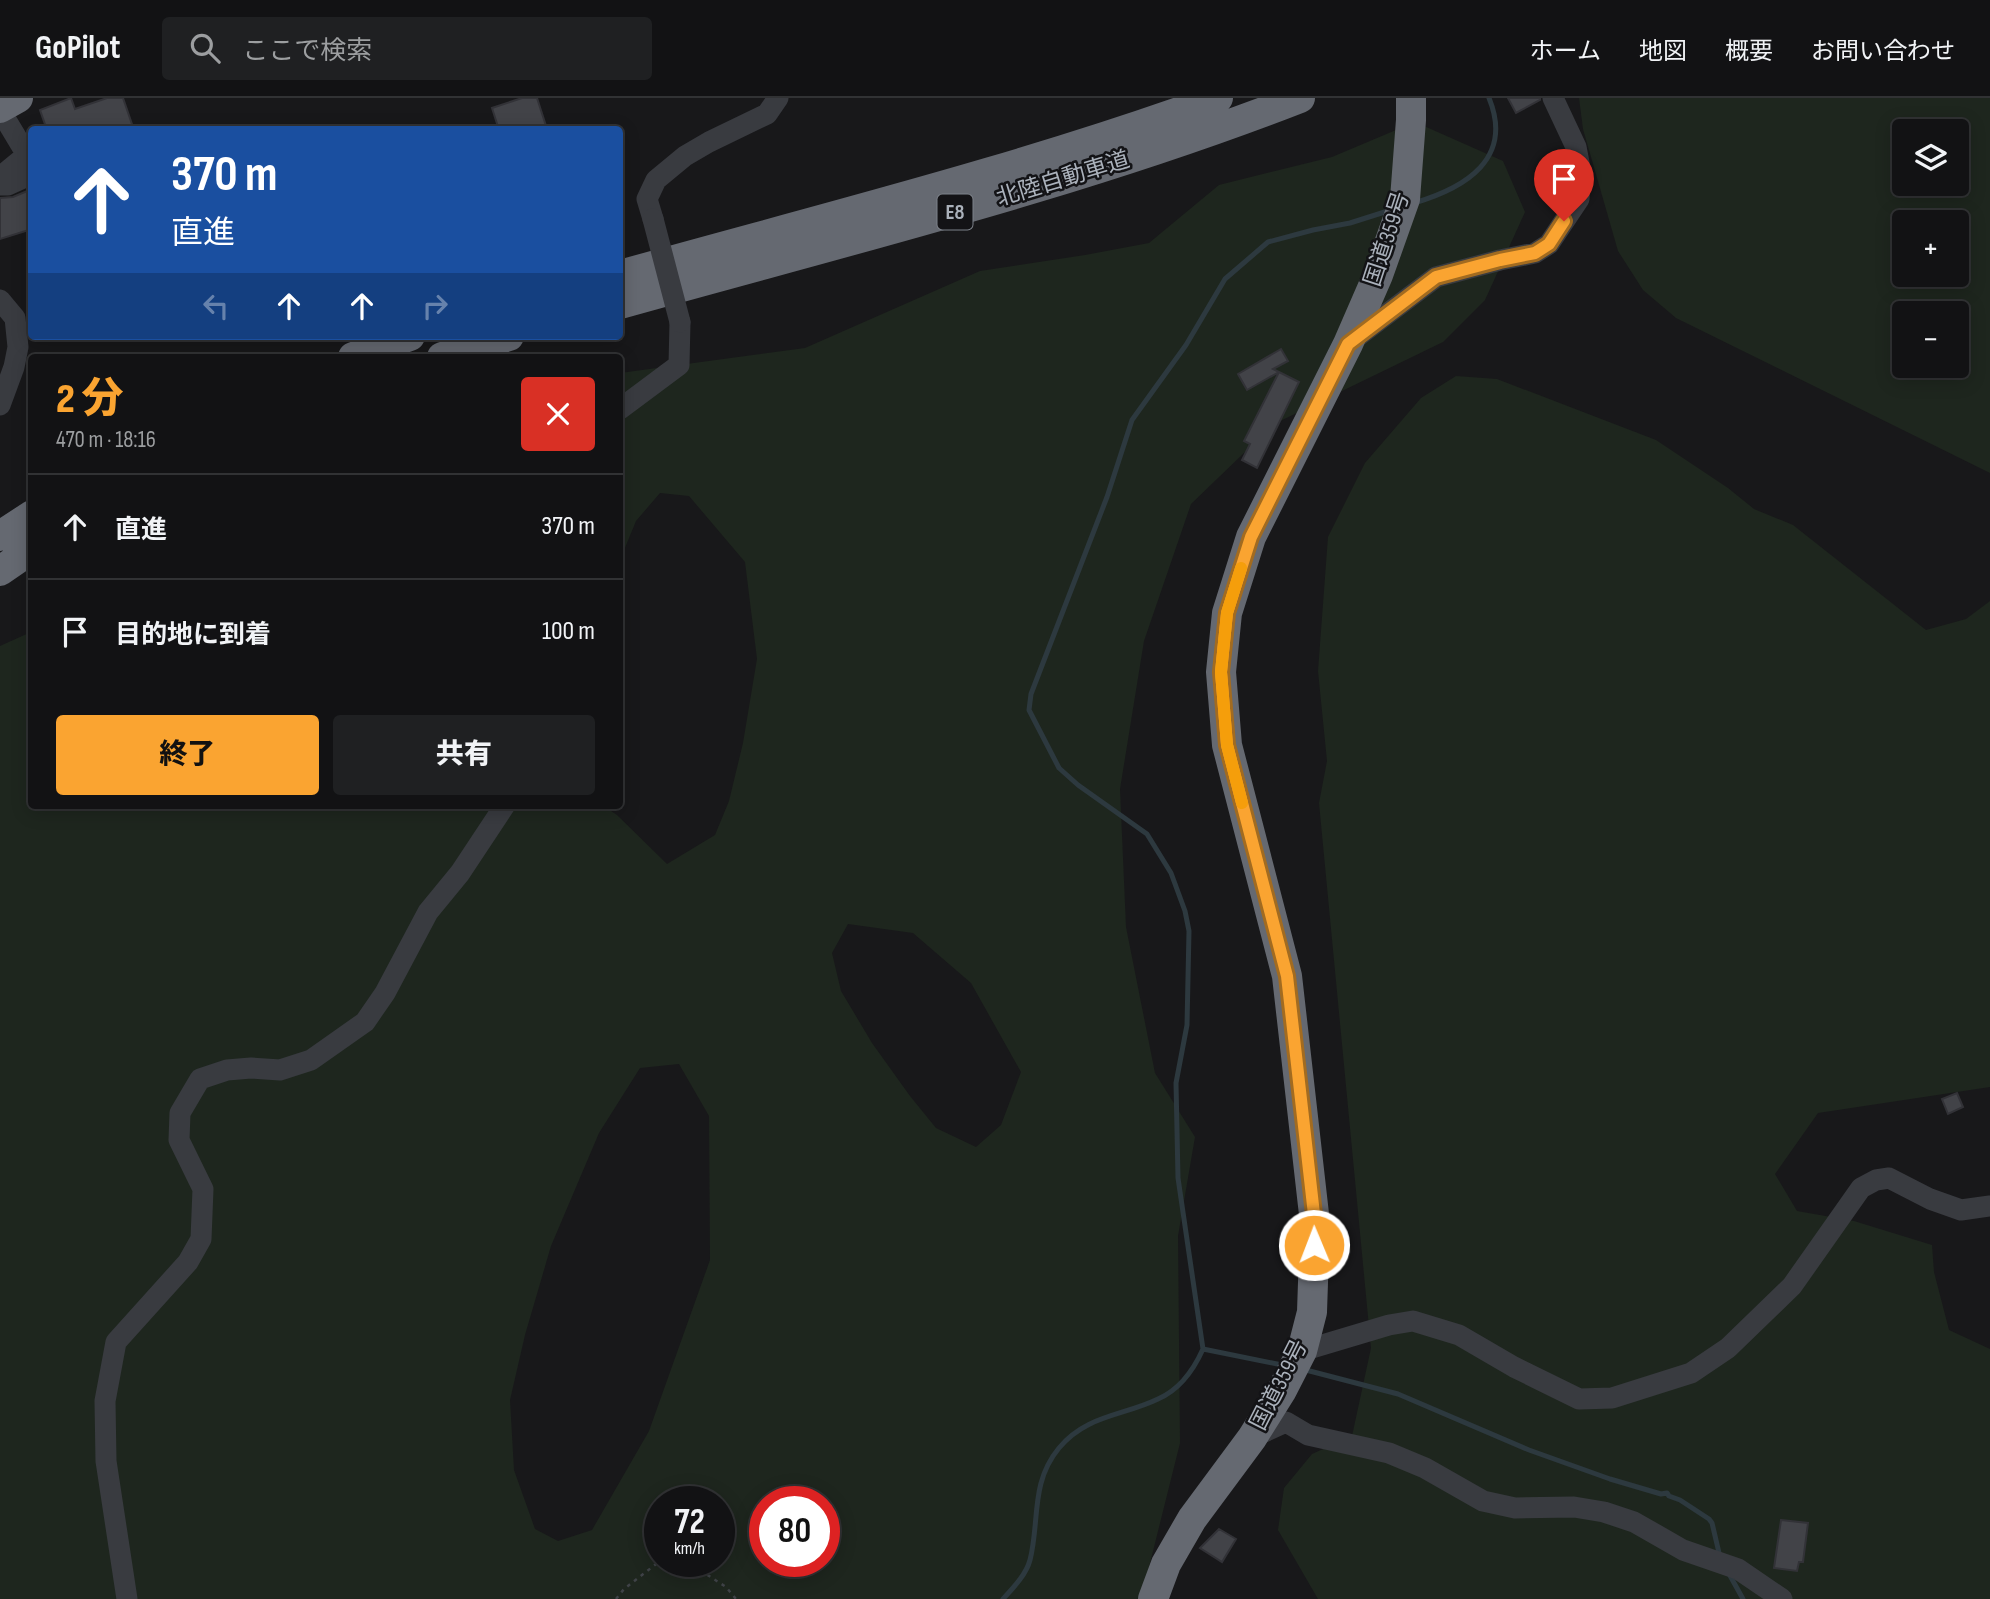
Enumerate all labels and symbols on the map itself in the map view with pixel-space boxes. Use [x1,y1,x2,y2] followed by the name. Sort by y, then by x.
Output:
[993,145,1133,213] street label: 北陸自動車道
[1534,149,1594,221] pin
[1359,188,1415,290] street label: 国道359号
[937,194,972,230] road number: E8
[1277,1208,1351,1282] position arrow
[1244,1335,1314,1435] street label: 国道359号
[749,1486,840,1577] speed limit sign: 80

